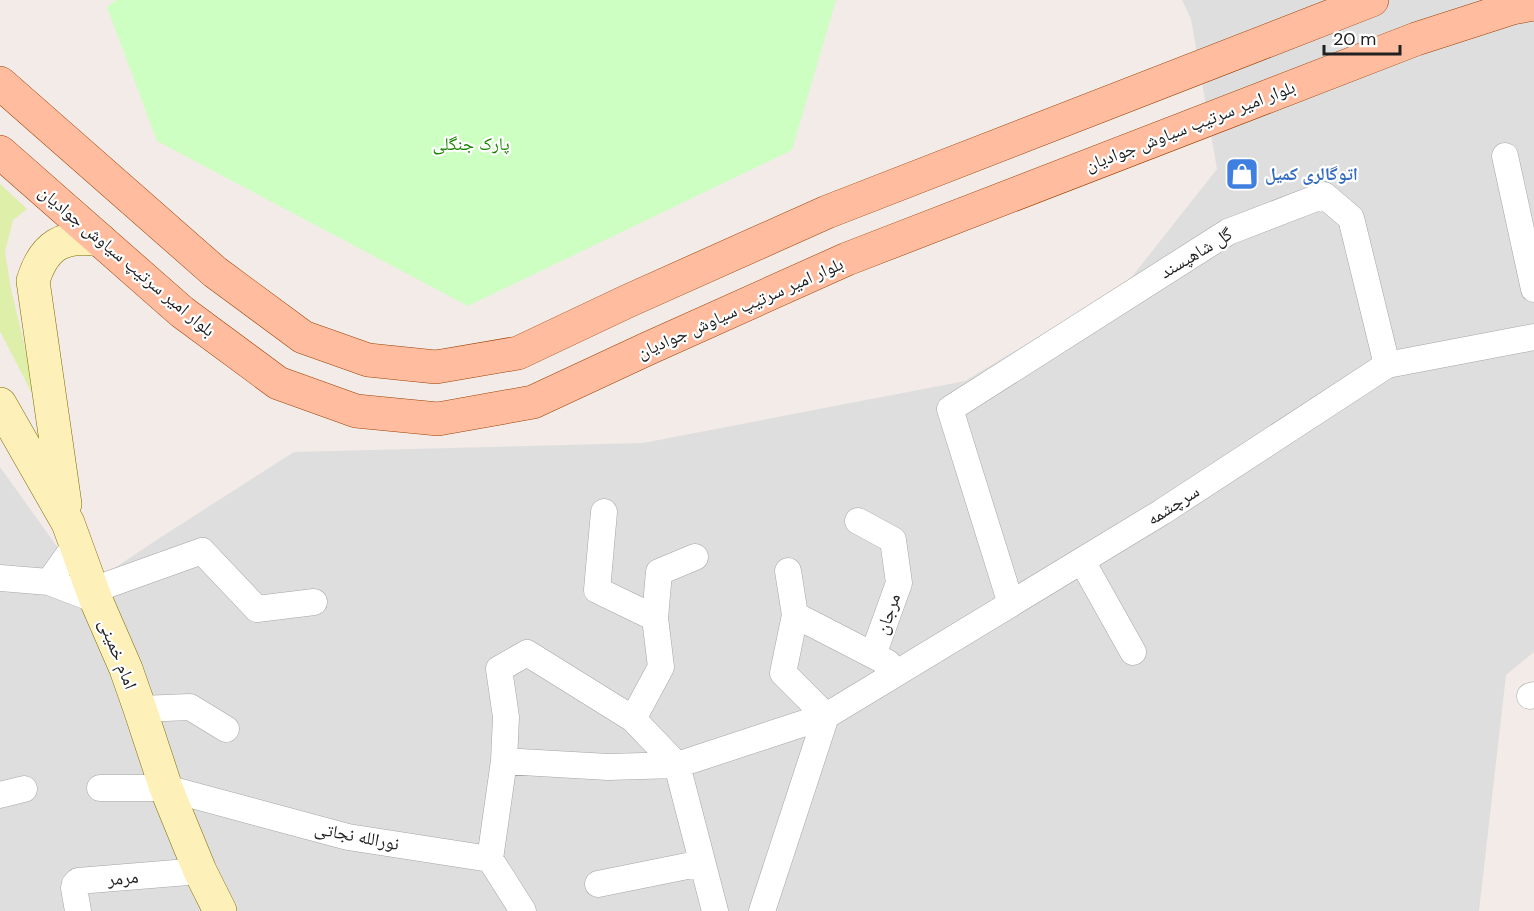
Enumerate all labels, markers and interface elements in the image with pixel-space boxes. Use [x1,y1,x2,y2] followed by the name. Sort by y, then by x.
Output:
[1324,18,1400,56] scale bar
[1333,27,1376,51] text: 20 m
[1081,75,1299,177] street label: بلوار امیر سرتیپ سیاوش جوادیان
[432,132,510,156] park label: پارک جنگلی
[1224,156,1260,192] shop icon: اتوگالری کمیل
[1265,162,1358,186] place label: اتوگالری کمیل
[34,180,220,342] street label: بلوار امیر سرتیپ سیاوش جوادیان
[1155,222,1237,284] street label: گل شاهپسند
[633,252,847,364] street label: بلوار امیر سرتیپ سیاوش جوادیان
[1142,479,1204,531] street label: سرچشمه
[870,590,906,638] street label: مرجان
[93,615,143,693] street label: امام خمینی
[313,816,401,856] street label: نورالله نجاتی
[106,865,139,891] street label: مرمر

